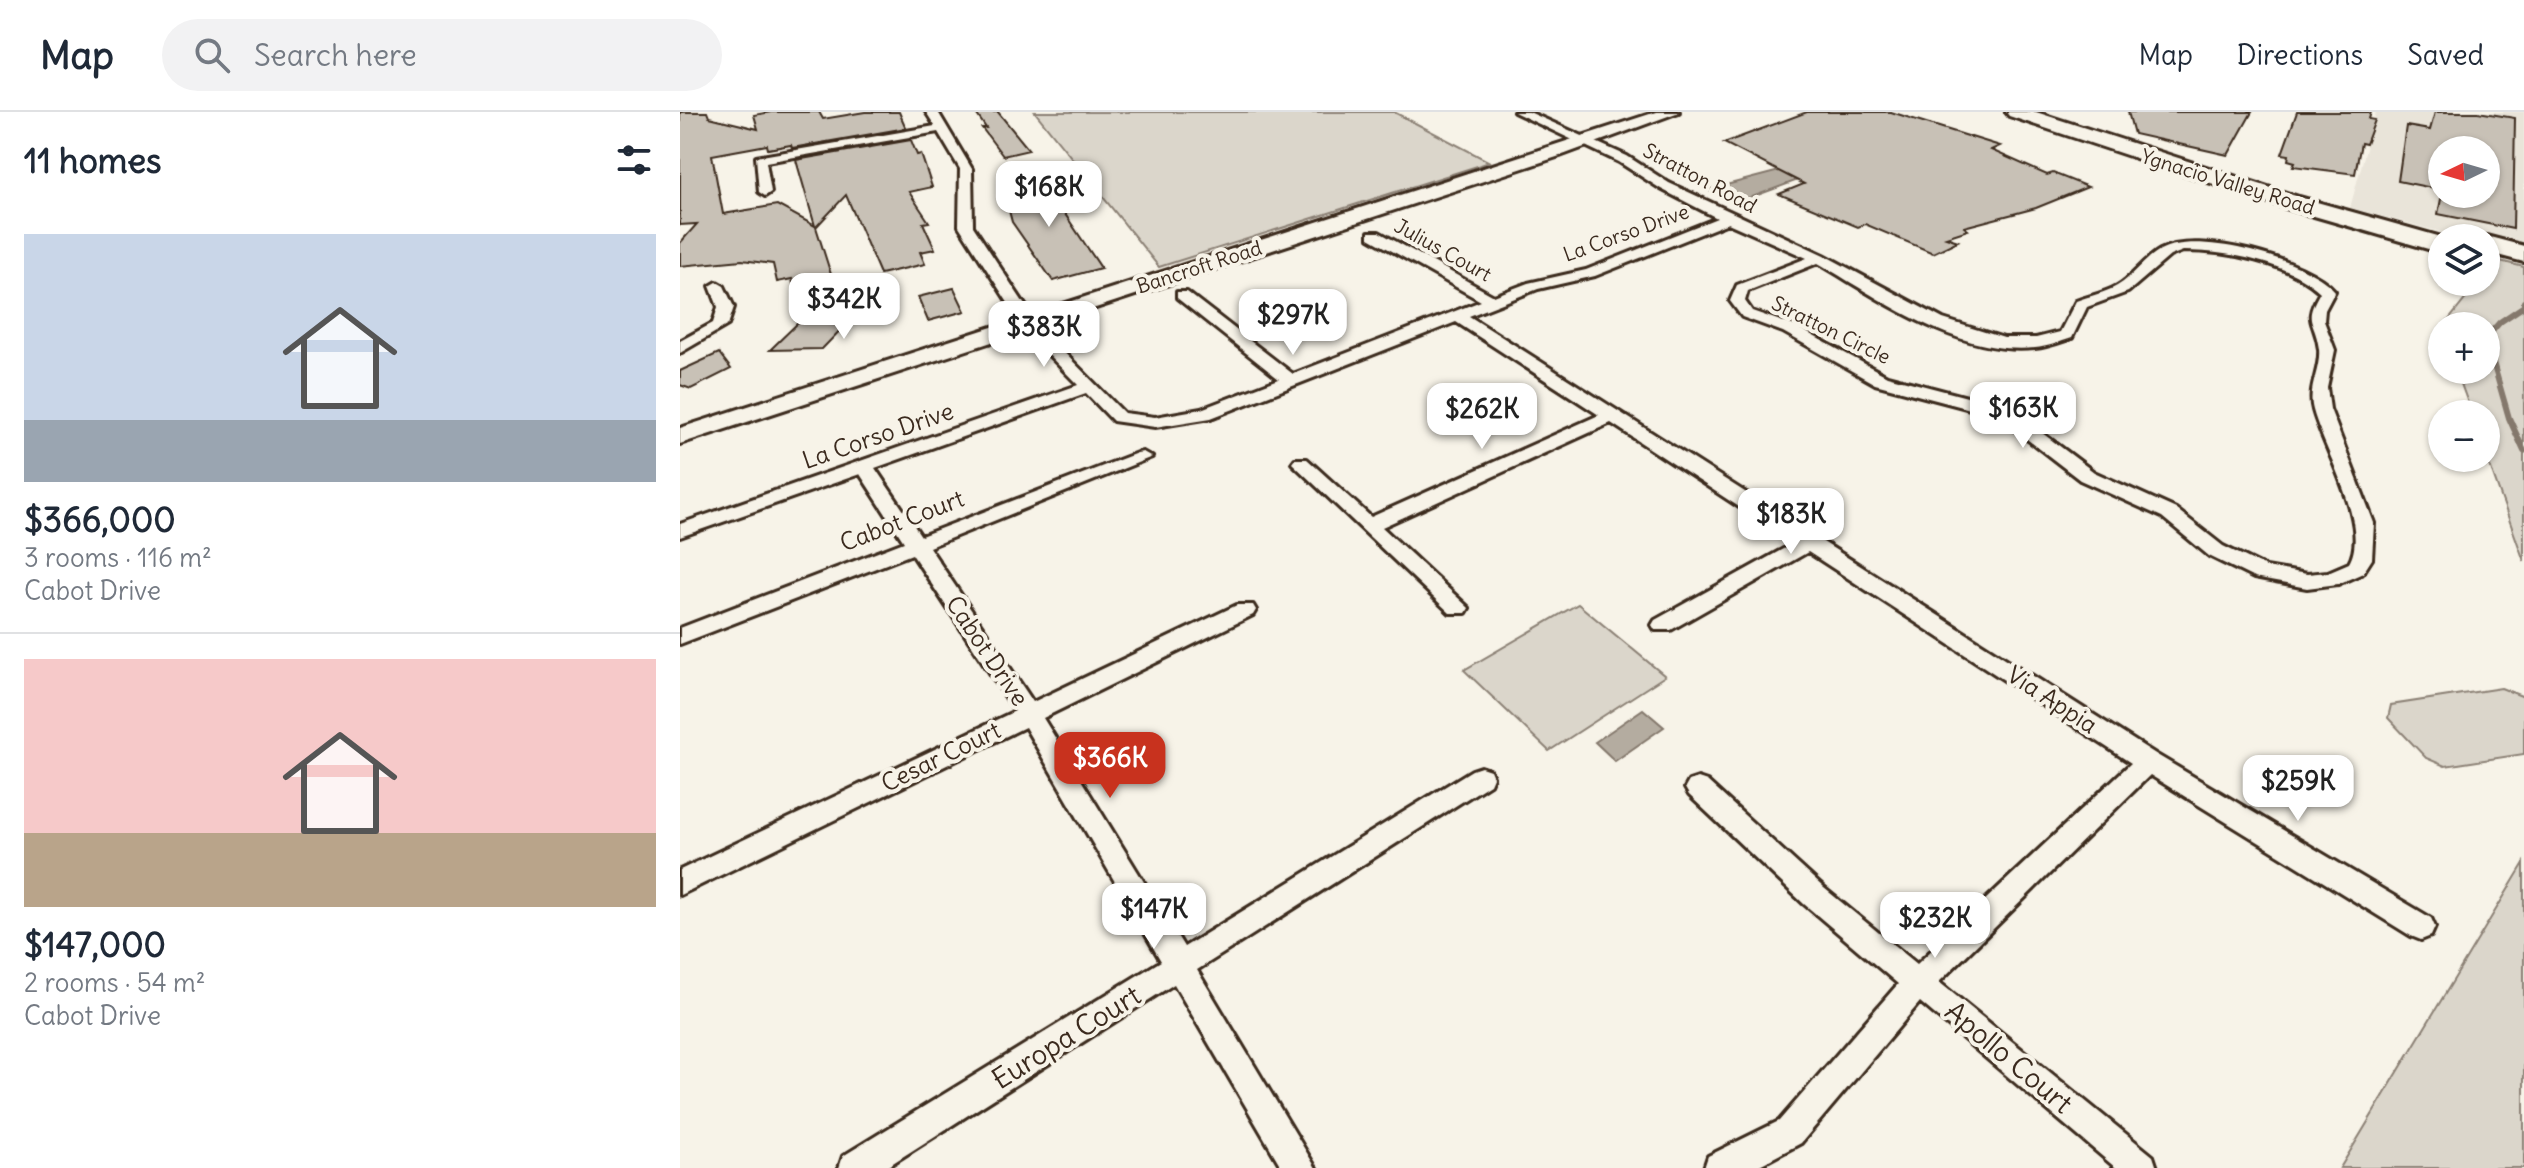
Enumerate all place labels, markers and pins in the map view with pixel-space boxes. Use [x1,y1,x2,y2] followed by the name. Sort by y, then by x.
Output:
[993,161,1105,229] pin: $168K
[788,273,900,341] pin: $342K
[1237,289,1349,357] pin: $297K
[988,301,1100,369] pin: $383K
[1967,382,2079,450] pin: $163K
[1426,383,1538,451] pin: $262K
[1735,488,1847,556] pin: $183K
[1054,732,1166,800] pin: $366K
[2242,755,2354,823] pin: $259K
[1098,883,1210,951] pin: $147K
[1879,892,1991,960] pin: $232K

